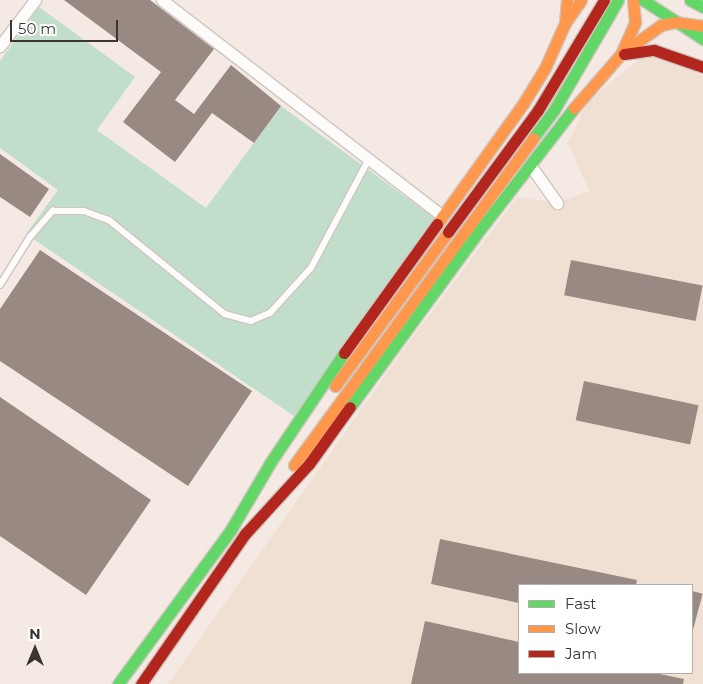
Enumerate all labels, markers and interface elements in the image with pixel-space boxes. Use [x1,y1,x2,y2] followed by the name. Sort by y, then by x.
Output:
[12,10,120,42] scale bar
[18,19,56,38] text: 50 m
[518,584,693,674] legend
[565,594,596,613] text: Fast
[565,619,601,638] text: Slow
[10,624,60,674] north arrow
[29,625,41,643] text: N
[565,644,597,663] text: Jam

